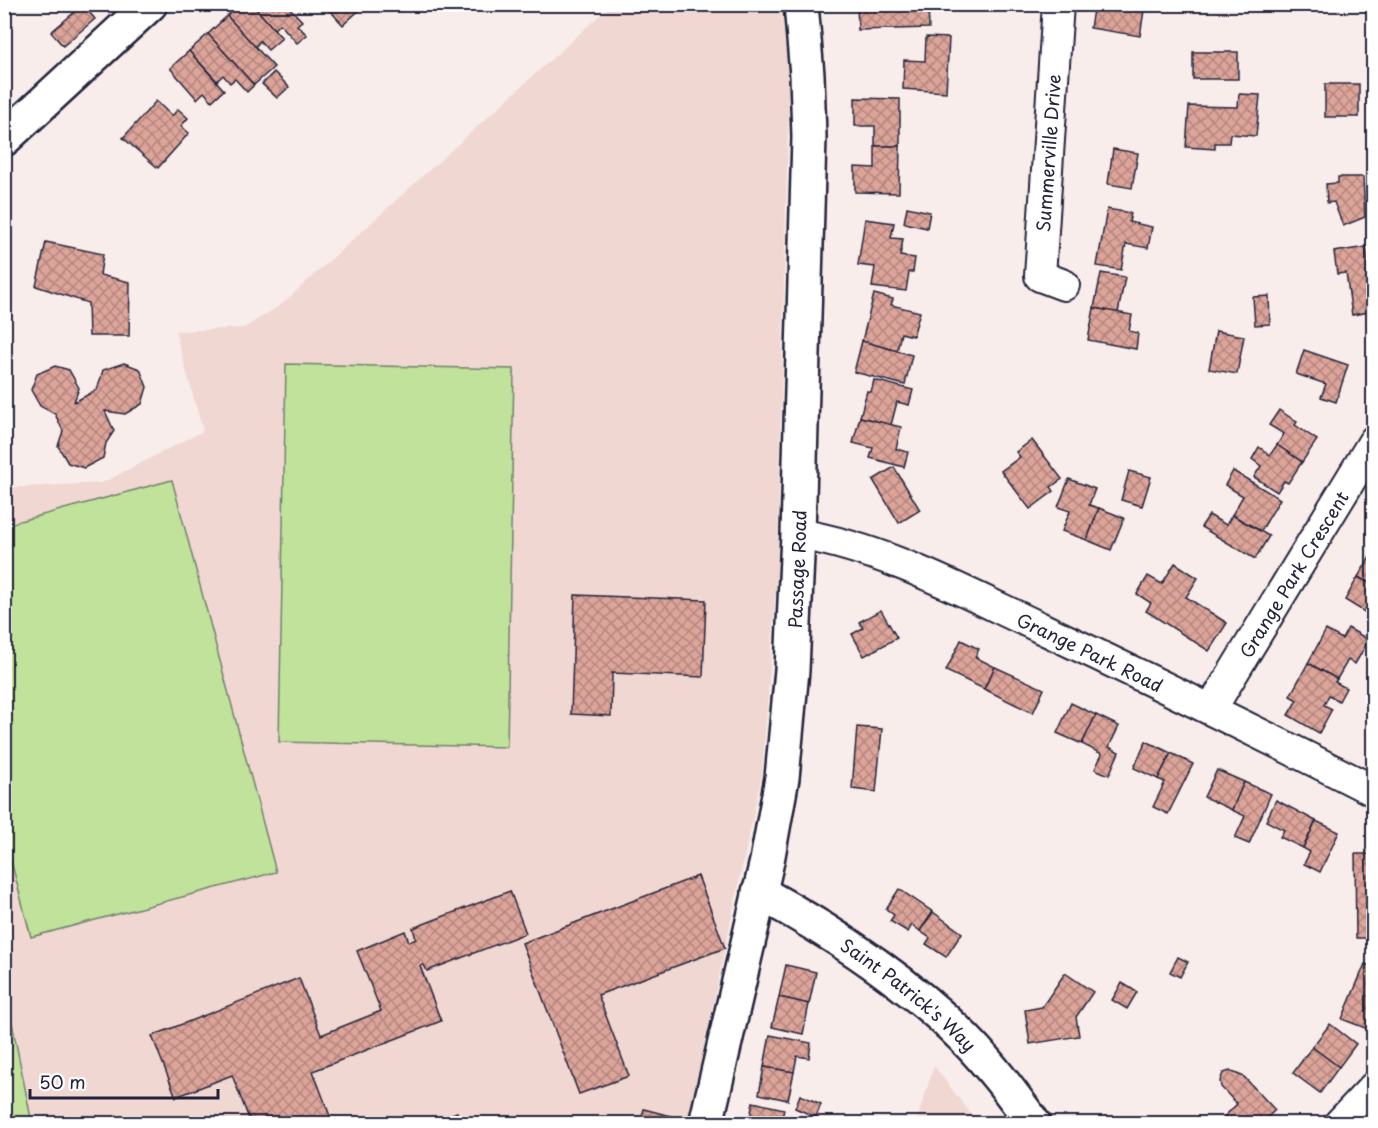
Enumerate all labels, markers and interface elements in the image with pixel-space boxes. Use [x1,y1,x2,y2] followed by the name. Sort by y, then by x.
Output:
[1029,73,1067,233] street label: Summerville Drive
[1232,485,1354,663] street label: Grange Park Crescent
[780,509,812,629] street label: Passage Road
[1013,605,1168,698] street label: Grange Park Road
[836,931,983,1057] street label: Saint Patrick's Way
[30,1062,218,1100] scale bar
[39,1068,86,1095] text: 50 m

